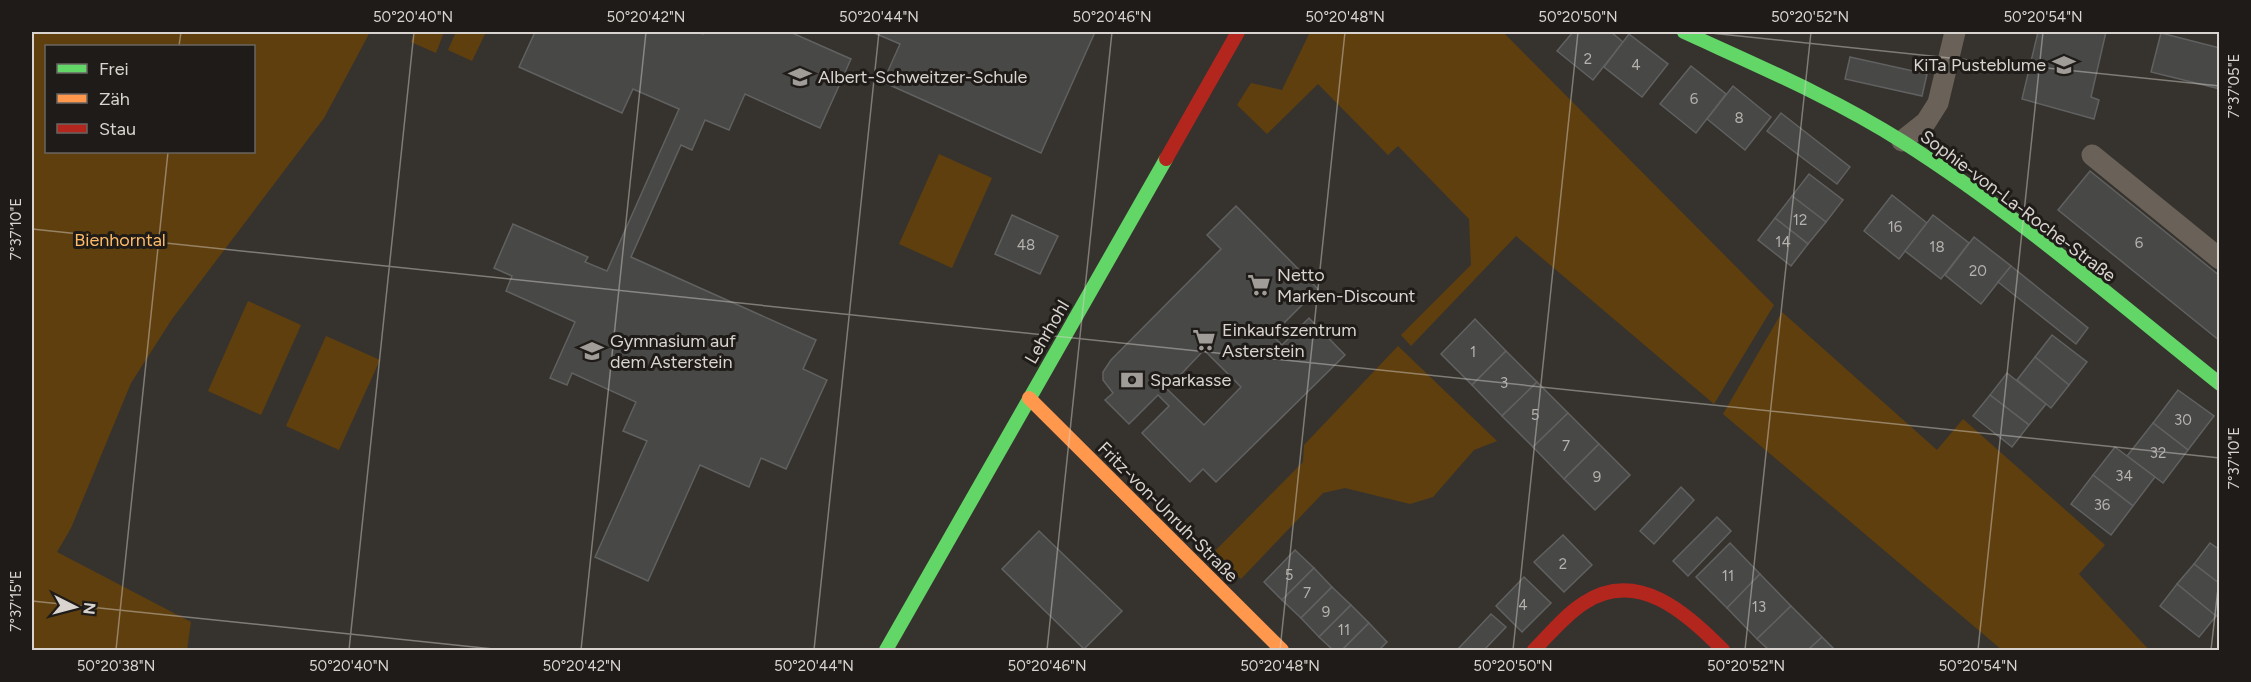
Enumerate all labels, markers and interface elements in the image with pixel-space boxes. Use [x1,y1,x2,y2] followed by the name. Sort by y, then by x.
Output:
[373,8,453,26] text: 50°20'40"N
[607,8,685,26] text: 50°20'42"N
[839,8,919,26] text: 50°20'44"N
[1073,8,1152,26] text: 50°20'46"N
[1305,8,1385,26] text: 50°20'48"N
[1538,8,1618,26] text: 50°20'50"N
[1771,8,1849,26] text: 50°20'52"N
[2003,8,2083,26] text: 50°20'54"N
[45,45,255,153] legend
[1584,50,1592,68] house number: 2
[2051,52,2077,78] school or university icon: KiTa Pusteblume
[1913,54,2046,76] place label: KiTa Pusteblume
[2225,54,2243,118] text: 7°37'05"E
[1631,56,1641,74] house number: 4
[99,58,129,80] text: Frei
[787,64,813,90] school or university icon: Albert-Schweitzer-Schule
[818,66,1027,88] place label: Albert-Schweitzer-Schule
[99,88,130,110] text: Zäh
[1690,90,1699,108] house number: 6
[1734,109,1744,127] house number: 8
[99,118,136,140] text: Stau
[1916,125,2120,287] street label: Sophie-von-La-Roche-Straße
[7,198,25,260] text: 7°37'10"E
[1793,211,1807,229] house number: 12
[1888,218,1903,236] house number: 16
[74,229,166,251] park label: Bienhorntal
[1775,233,1791,251] house number: 14
[2135,234,2144,252] house number: 6
[1017,236,1035,254] house number: 48
[1929,238,1945,256] house number: 18
[1969,262,1987,280] house number: 20
[1277,264,1416,307] place label: Netto Marken-Discount
[1246,272,1272,298] supermarket icon: Netto Marken-Discount
[1020,296,1074,368] street label: Lehrhohl
[1222,319,1357,362] place label: Einkaufszentrum Asterstein
[1191,327,1217,353] supermarket icon: Einkaufszentrum Asterstein
[610,330,736,373] place label: Gymnasium auf dem Asterstein
[579,338,605,364] school or university icon: Gymnasium auf dem Asterstein
[1470,343,1476,361] house number: 1
[1119,367,1145,393] bank icon: Sparkasse
[1150,369,1231,391] place label: Sparkasse
[1500,374,1508,392] house number: 3
[1531,406,1539,424] house number: 5
[2174,411,2192,429] house number: 30
[2225,427,2243,489] text: 7°37'10"E
[1093,437,1243,587] street label: Fritz-von-Unruh-Straße
[1562,437,1570,455] house number: 7
[2150,444,2166,462] house number: 32
[2115,467,2133,485] house number: 34
[1593,468,1601,486] house number: 9
[2094,496,2111,514] house number: 36
[1559,555,1567,573] house number: 2
[1285,566,1293,584] house number: 5
[1722,567,1734,585] house number: 11
[7,570,25,632] text: 7°37'15"E
[45,577,105,637] north arrow
[1303,584,1311,602] house number: 7
[1518,596,1528,614] house number: 4
[1752,598,1766,616] house number: 13
[79,601,100,616] text: N
[1322,603,1330,621] house number: 9
[1338,621,1350,639] house number: 11
[77,657,155,675] text: 50°20'38"N
[309,657,389,675] text: 50°20'40"N
[543,657,621,675] text: 50°20'42"N
[774,657,854,675] text: 50°20'44"N
[1008,657,1087,675] text: 50°20'46"N
[1240,657,1320,675] text: 50°20'48"N
[1473,657,1553,675] text: 50°20'50"N
[1707,657,1785,675] text: 50°20'52"N
[1938,657,2018,675] text: 50°20'54"N

